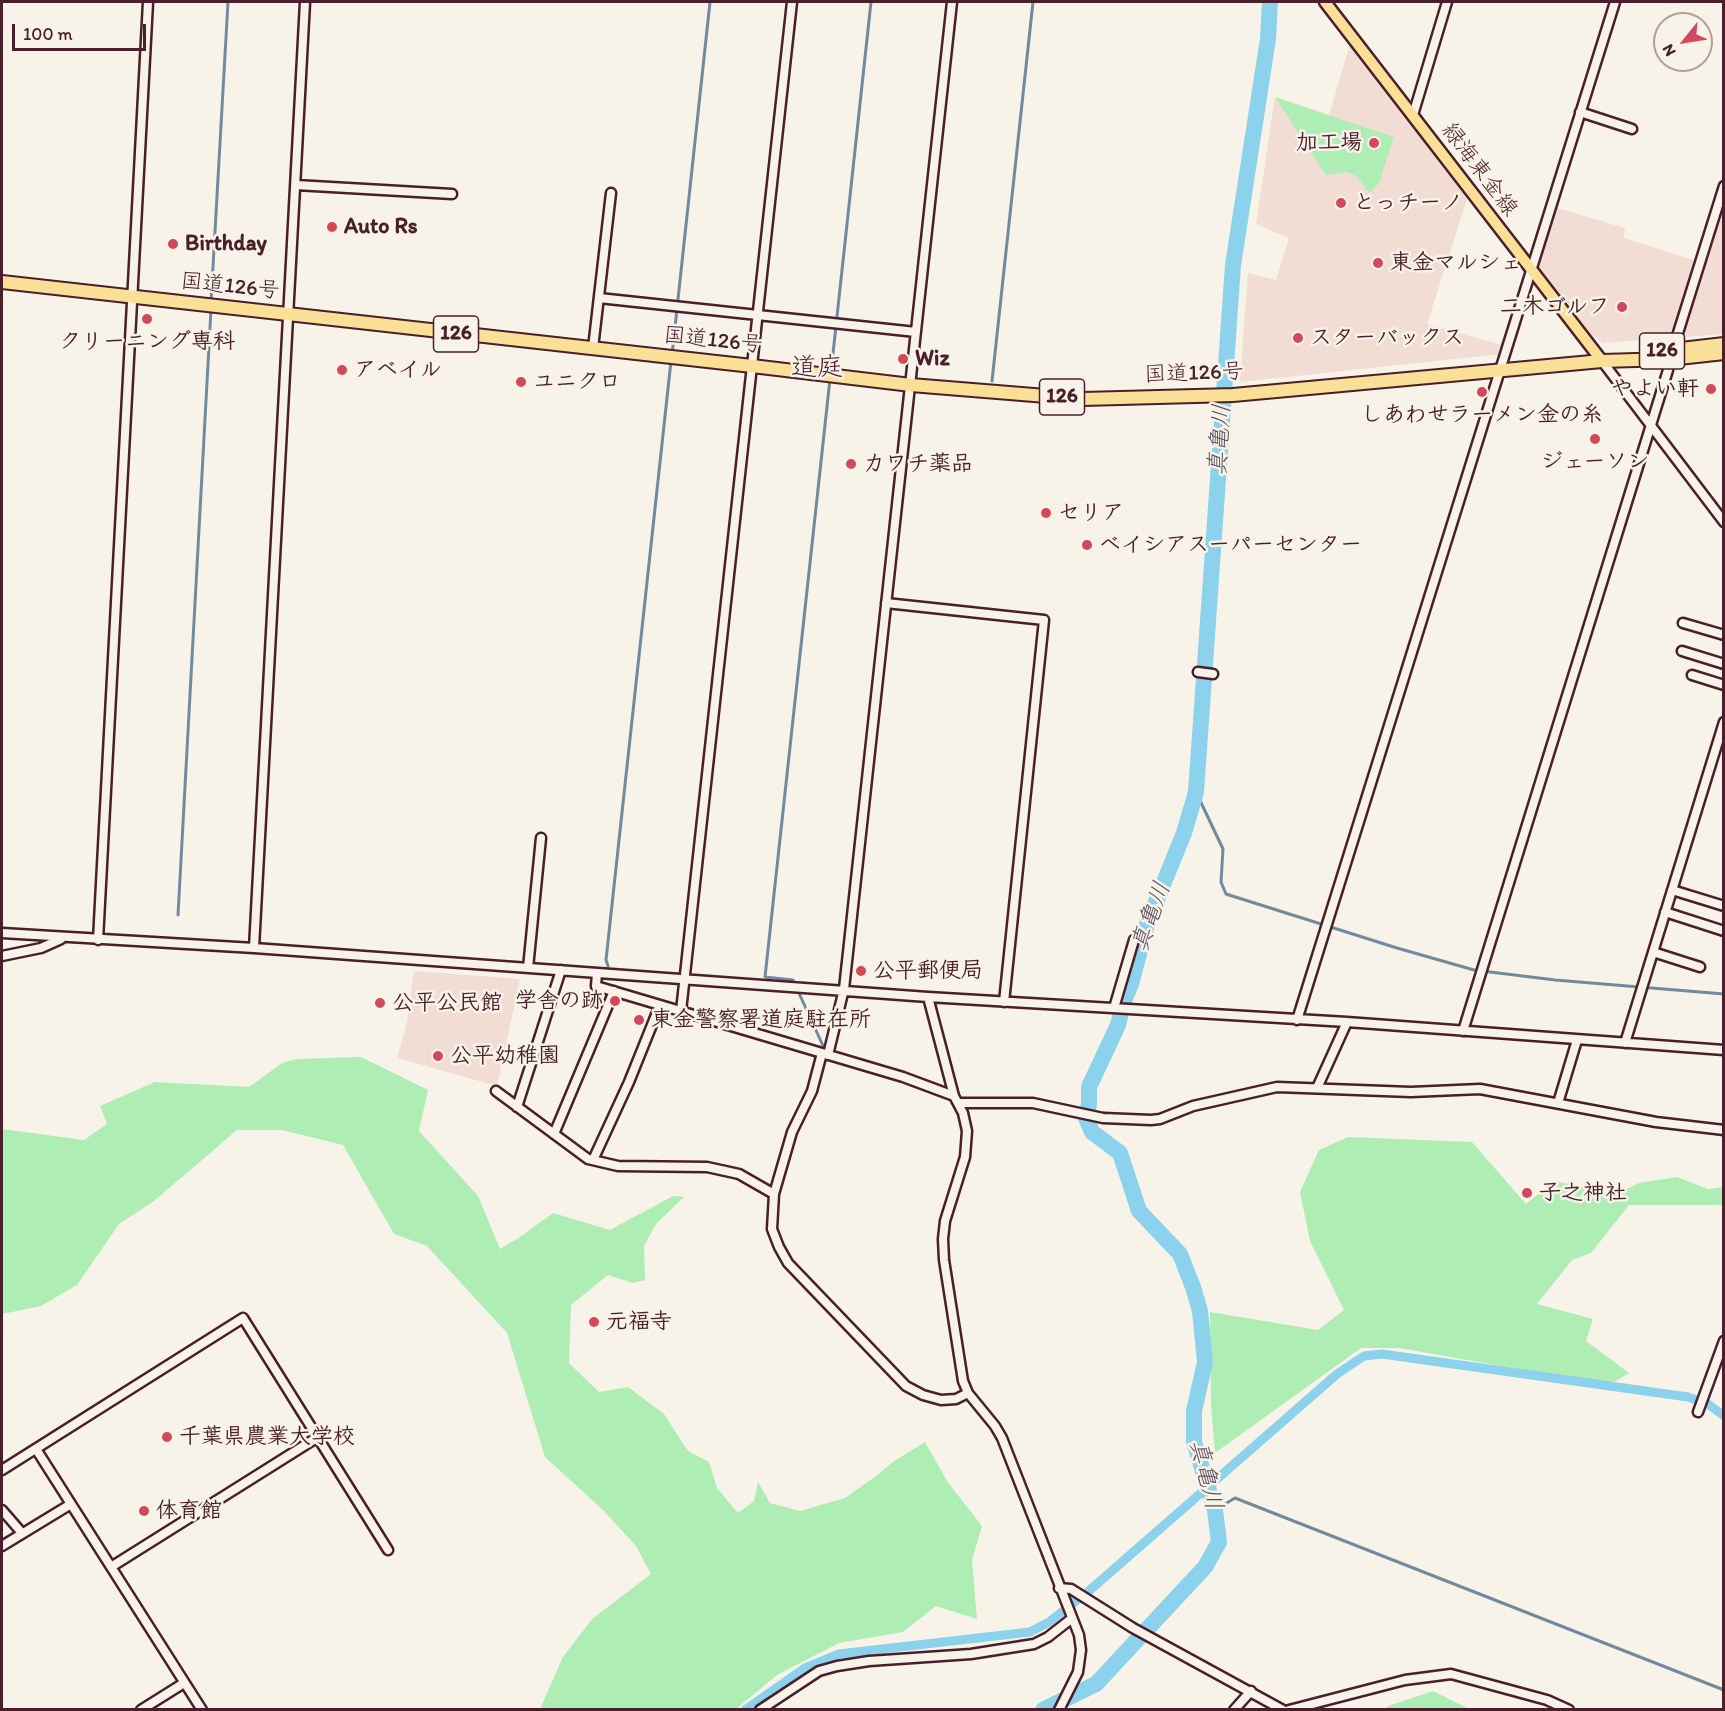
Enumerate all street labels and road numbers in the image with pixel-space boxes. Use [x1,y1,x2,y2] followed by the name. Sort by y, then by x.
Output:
[1435,118,1523,222] street label: 緑海東金線
[179,269,281,305] street label: 国道126号
[434,316,478,352] road number: 126
[662,323,764,359] street label: 国道126号
[1640,333,1684,369] road number: 126
[1144,359,1244,389] street label: 国道126号
[1040,379,1084,415] road number: 126

